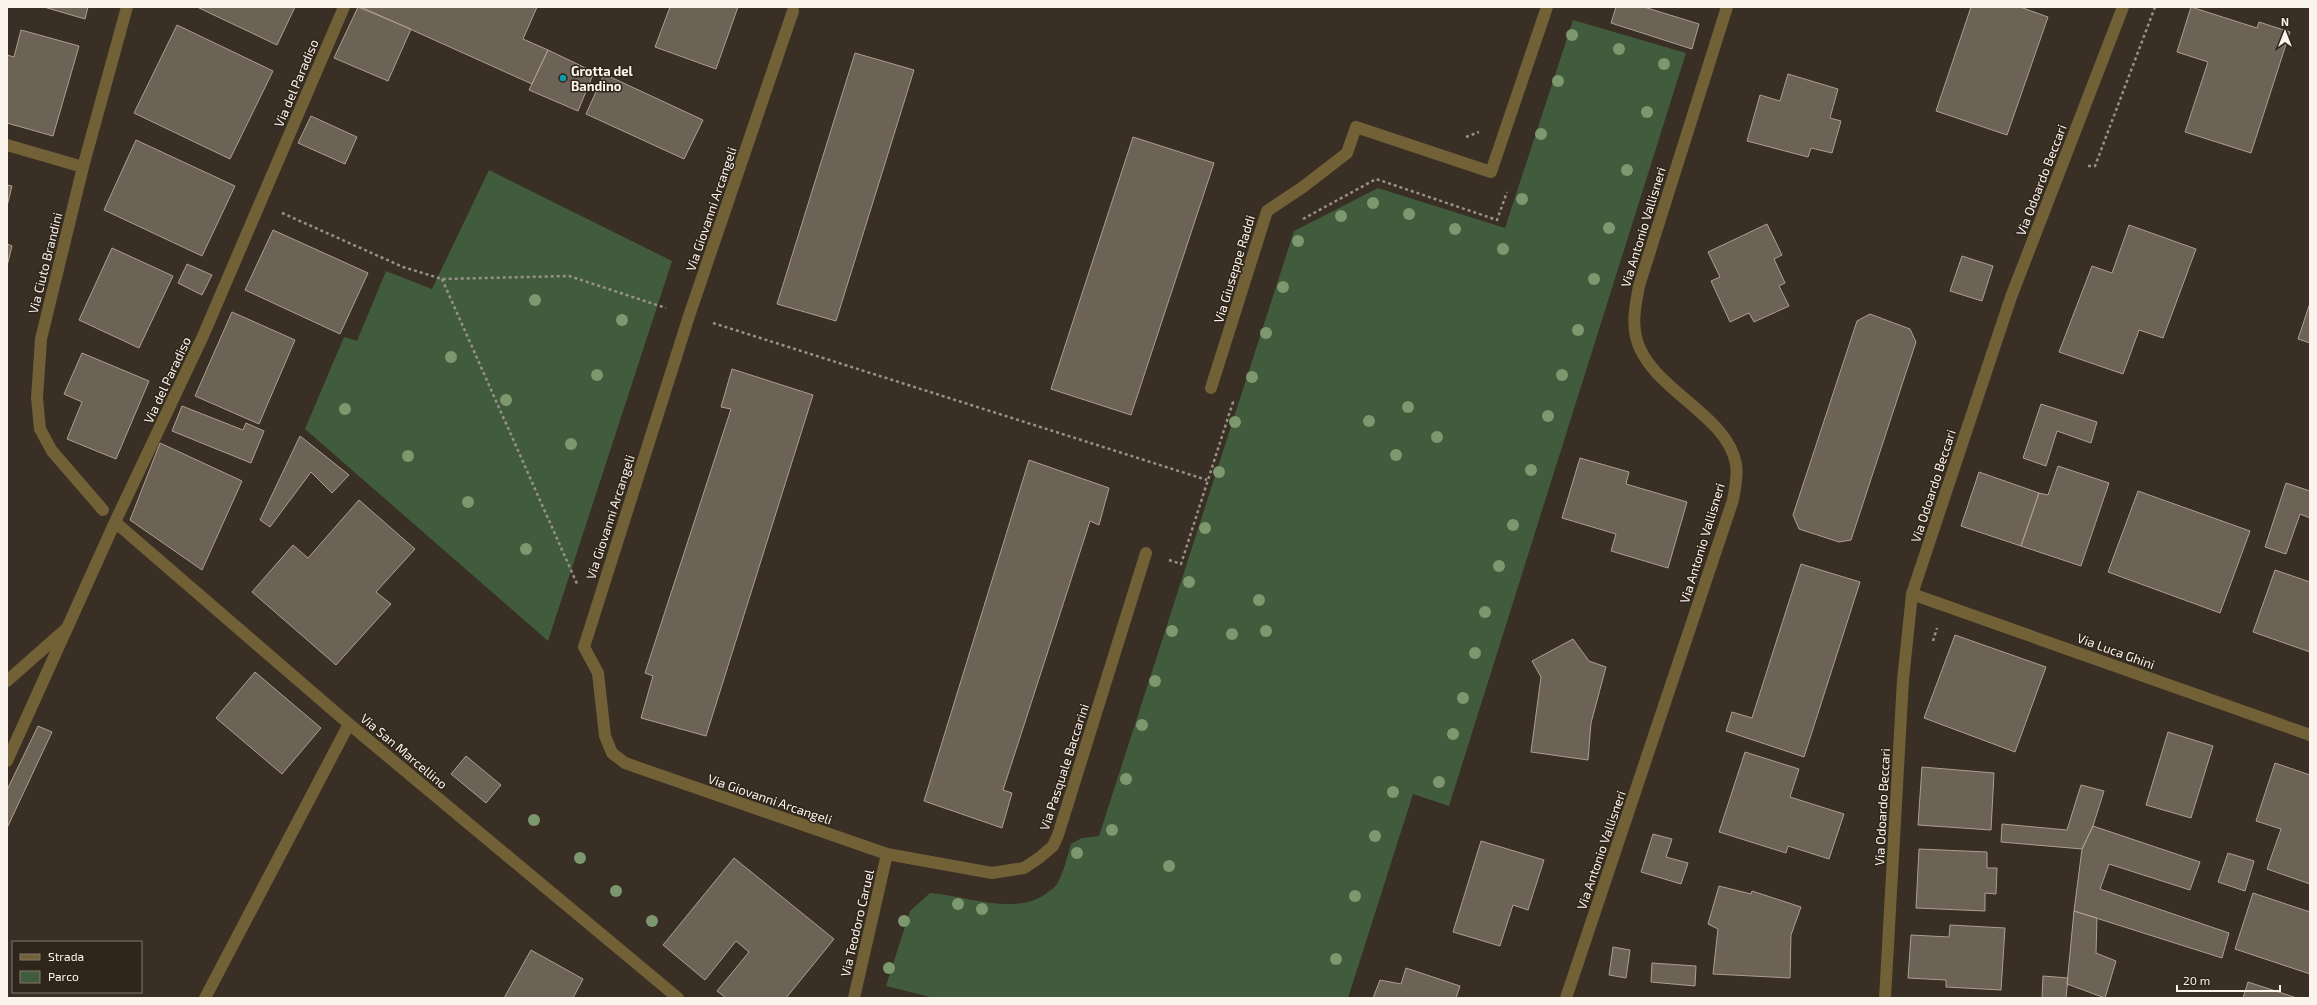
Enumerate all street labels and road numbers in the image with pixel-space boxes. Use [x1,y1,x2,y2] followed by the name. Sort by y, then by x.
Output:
[270,37,322,129] street label: Via del Paradiso
[2012,122,2070,238] street label: Via Odoardo Beccari
[682,145,740,273] street label: Via Giovanni Arcangeli
[1617,165,1669,289] street label: Via Antonio Vallisneri
[25,211,65,315] street label: Via Ciuto Brandini
[1210,213,1258,325] street label: Via Giuseppe Raddi
[140,334,194,426] street label: Via del Paradiso
[1907,427,1959,545] street label: Via Odoardo Beccari
[582,453,638,581] street label: Via Giovanni Arcangeli
[1676,481,1728,605] street label: Via Antonio Vallisneri
[2075,630,2157,672] street label: Via Luca Ghini
[1036,702,1092,832] street label: Via Pasquale Baccarini
[357,710,451,792] street label: Via San Marcellino
[1871,748,1893,866] street label: Via Odoardo Beccari
[706,770,834,828] street label: Via Giovanni Arcangeli
[1573,788,1629,912] street label: Via Antonio Vallisneri
[837,868,877,978] street label: Via Teodoro Caruel

